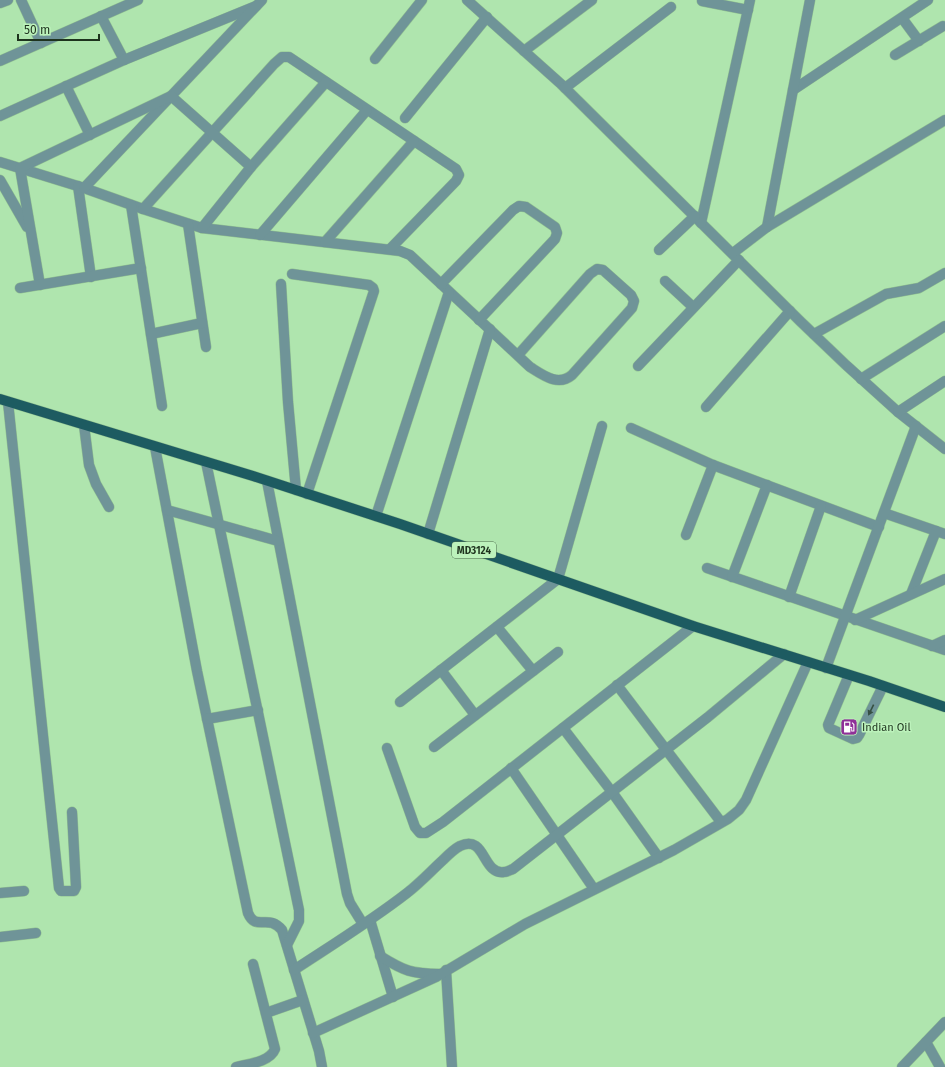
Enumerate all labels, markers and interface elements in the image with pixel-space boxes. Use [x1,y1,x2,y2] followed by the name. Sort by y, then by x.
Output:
[18,16,99,42] scale bar
[24,23,50,37] text: 50 m
[452,542,496,558] road number: MD3124
[868,705,874,716] one-way arrow
[839,717,859,737] fuel station icon: Indian Oil
[862,721,911,734] place label: Indian Oil

